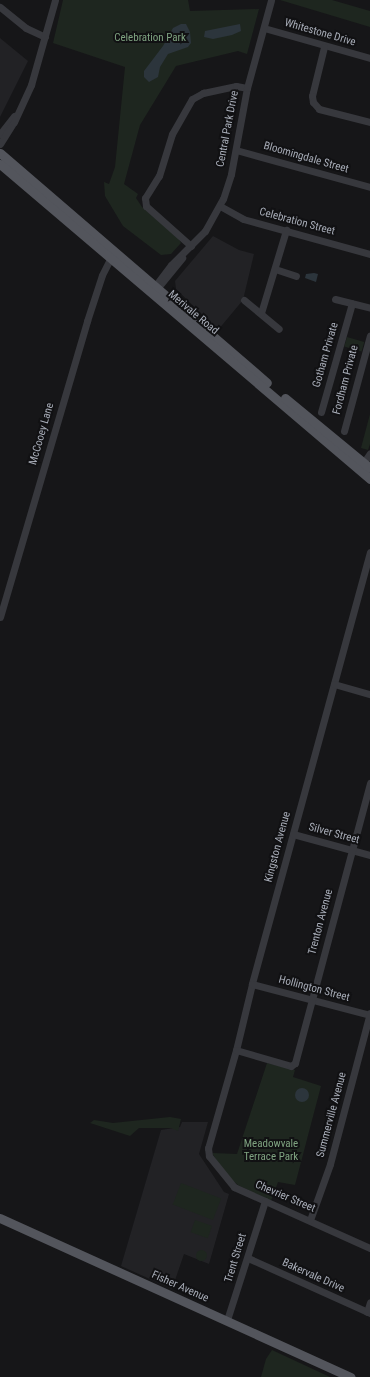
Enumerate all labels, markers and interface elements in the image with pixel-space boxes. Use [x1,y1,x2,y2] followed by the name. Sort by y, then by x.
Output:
[283,17,357,49] street label: Whitestone Drive
[114,31,186,45] park label: Celebration Park
[214,90,242,168] street label: Central Park Drive
[262,140,350,176] street label: Bloomingdale Street
[258,206,336,238] street label: Celebration Street
[165,288,221,338] street label: Merivale Road
[310,321,342,389] street label: Gotham Private
[330,344,362,416] street label: Fordham Private
[27,401,57,467] street label: McCooey Lane
[262,810,294,884] street label: Kingston Avenue
[307,821,361,847] street label: Silver Street
[306,888,336,956] street label: Trenton Avenue
[277,973,351,1005] street label: Hollington Street
[314,1071,350,1159] street label: Summerville Avenue
[244,1138,298,1164] park label: Meadowvale Terrace Park
[253,1178,317,1216] street label: Chevrier Street
[222,1232,250,1284] street label: Trent Street
[280,1256,346,1296] street label: Bakervale Drive
[150,1269,210,1305] street label: Fisher Avenue

